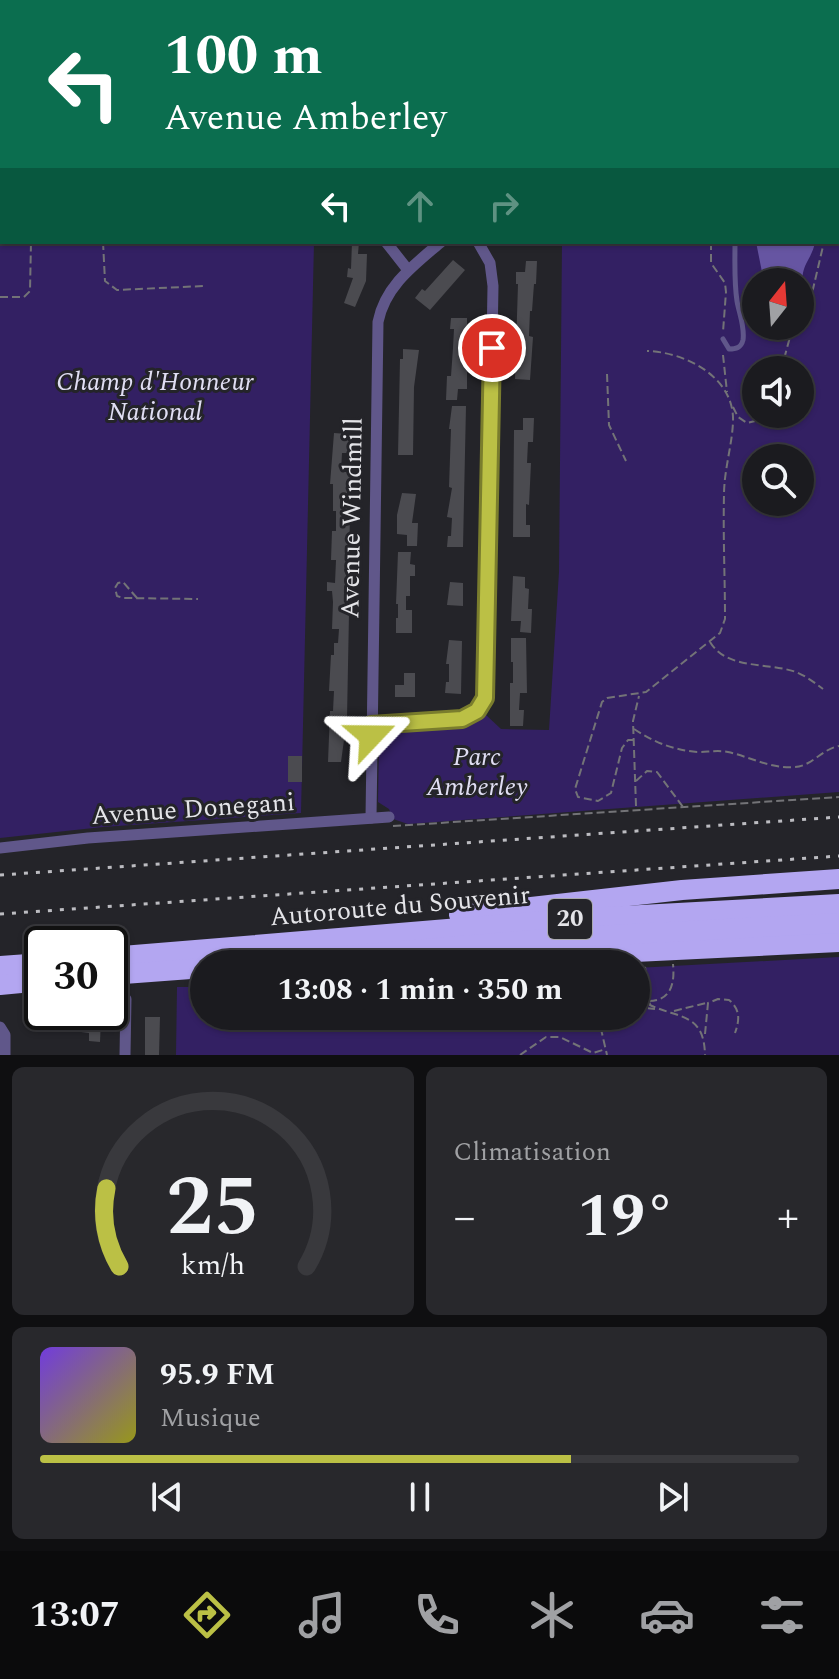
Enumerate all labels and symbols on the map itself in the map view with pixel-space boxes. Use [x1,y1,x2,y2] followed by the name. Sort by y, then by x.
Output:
[742,268,814,340] north arrow
[458,314,526,382] pin
[56,362,255,432] park label: Champ d'Honneur National
[330,417,374,619] street label: Avenue Windmill
[329,694,413,778] position arrow
[425,737,528,807] park label: Parc Amberley
[90,782,296,836] street label: Avenue Donegani
[268,875,532,937] street label: Autoroute du Souvenir
[548,899,592,939] road number: 20
[24,926,128,1030] speed limit sign: 30

